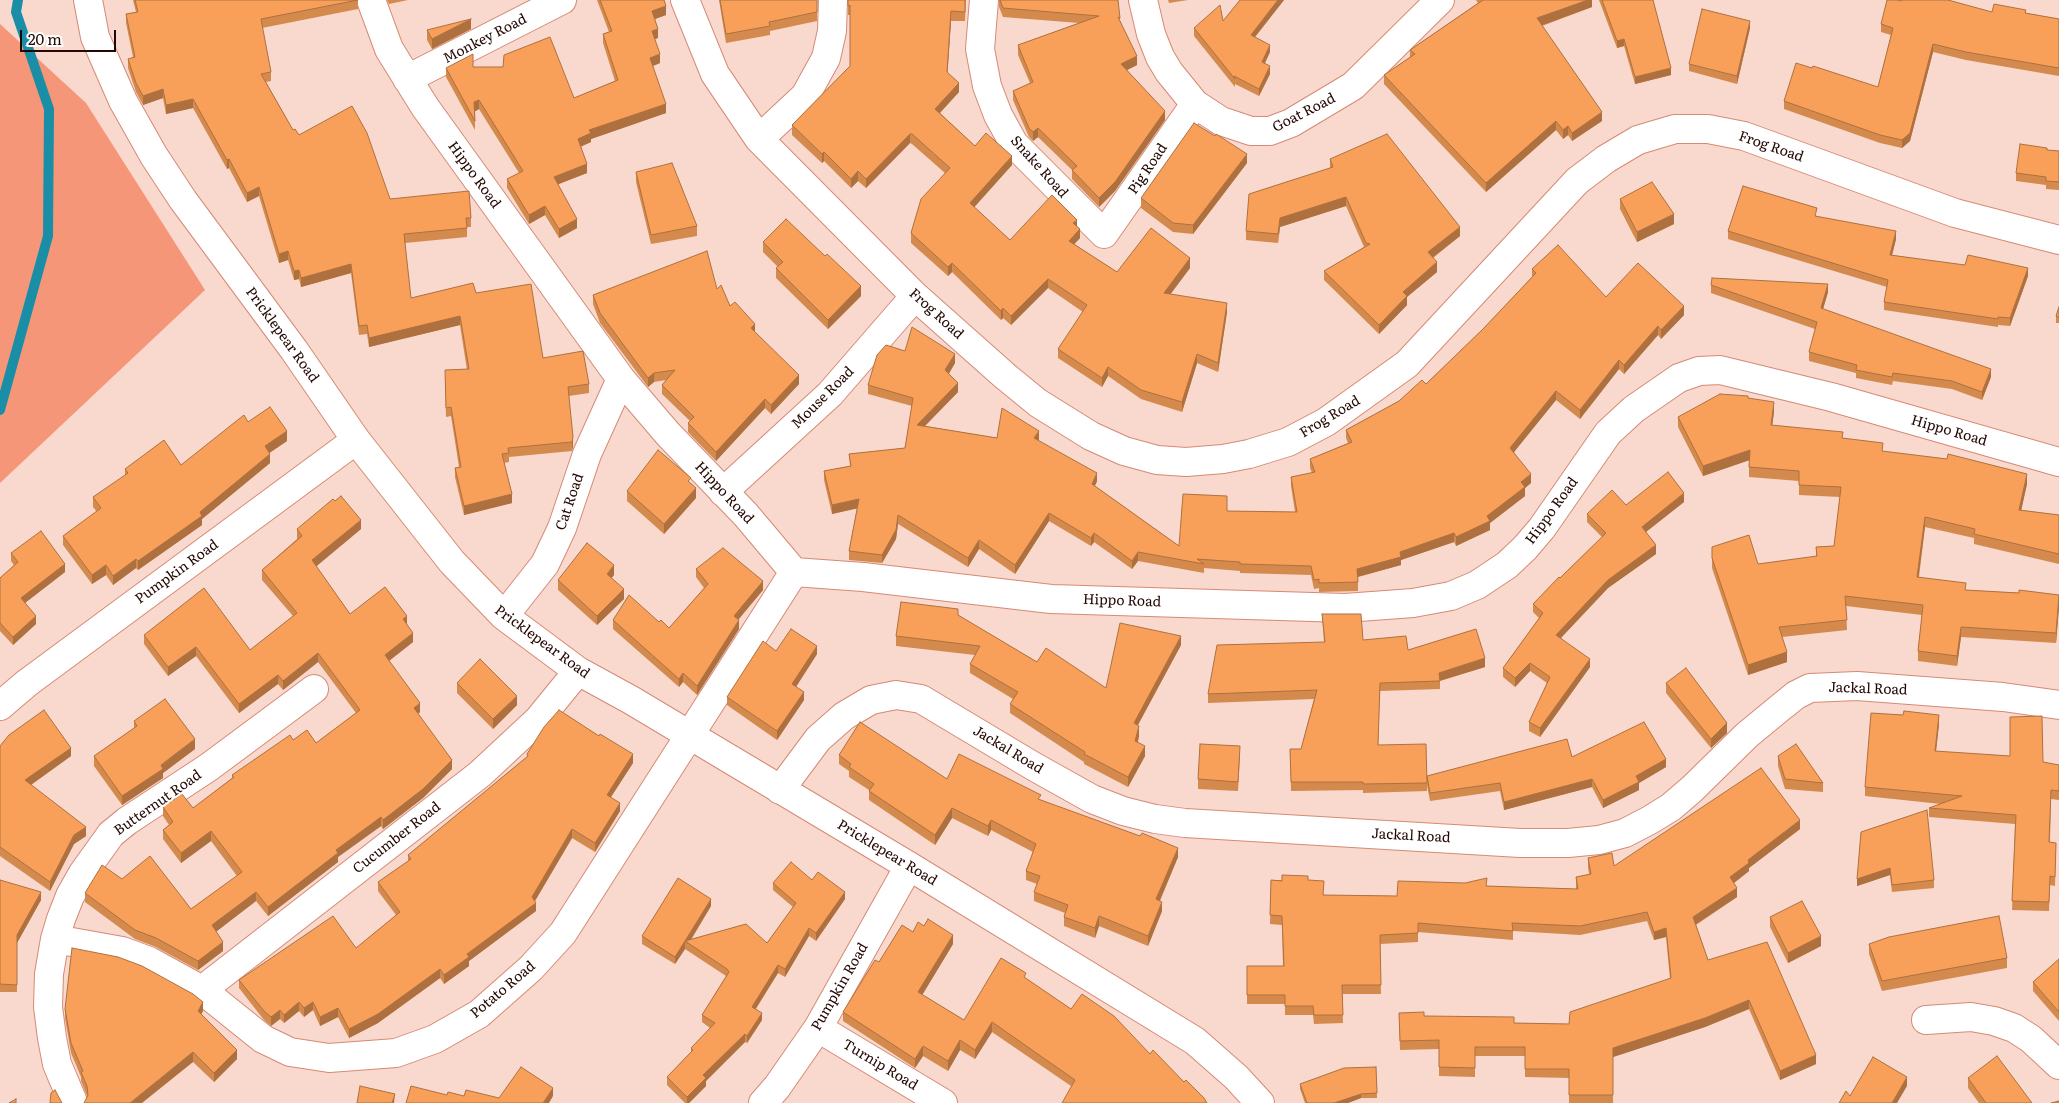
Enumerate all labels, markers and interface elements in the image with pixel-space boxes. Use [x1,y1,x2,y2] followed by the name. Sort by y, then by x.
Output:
[440,11,530,67] street label: Monkey Road
[22,20,119,52] scale bar
[28,27,62,50] text: 20 m
[1270,90,1338,136] street label: Goat Road
[1736,128,1806,166] street label: Frog Road
[1007,133,1071,201] street label: Snake Road
[444,138,504,212] street label: Hippo Road
[1125,140,1171,198] street label: Pig Road
[242,284,322,386] street label: Pricklepear Road
[905,285,967,343] street label: Frog Road
[788,363,858,433] street label: Mouse Road
[1297,392,1363,442] street label: Frog Road
[1909,412,1989,450] street label: Hippo Road
[691,459,757,527] street label: Hippo Road
[552,471,588,533] street label: Cat Road
[1522,474,1582,548] street label: Hippo Road
[132,536,222,608] street label: Pumpkin Road
[1082,591,1162,611] street label: Hippo Road
[491,602,593,682] street label: Pricklepear Road
[1828,679,1908,699] street label: Jackal Road
[970,722,1046,778] street label: Jackal Road
[111,767,205,839] street label: Butternut Road
[350,799,444,877] street label: Cucumber Road
[834,817,940,889] street label: Pricklepear Road
[1371,826,1451,846] street label: Jackal Road
[808,940,872,1034] street label: Pumpkin Road
[467,958,539,1022] street label: Potato Road
[839,1036,921,1094] street label: Turnip Road

